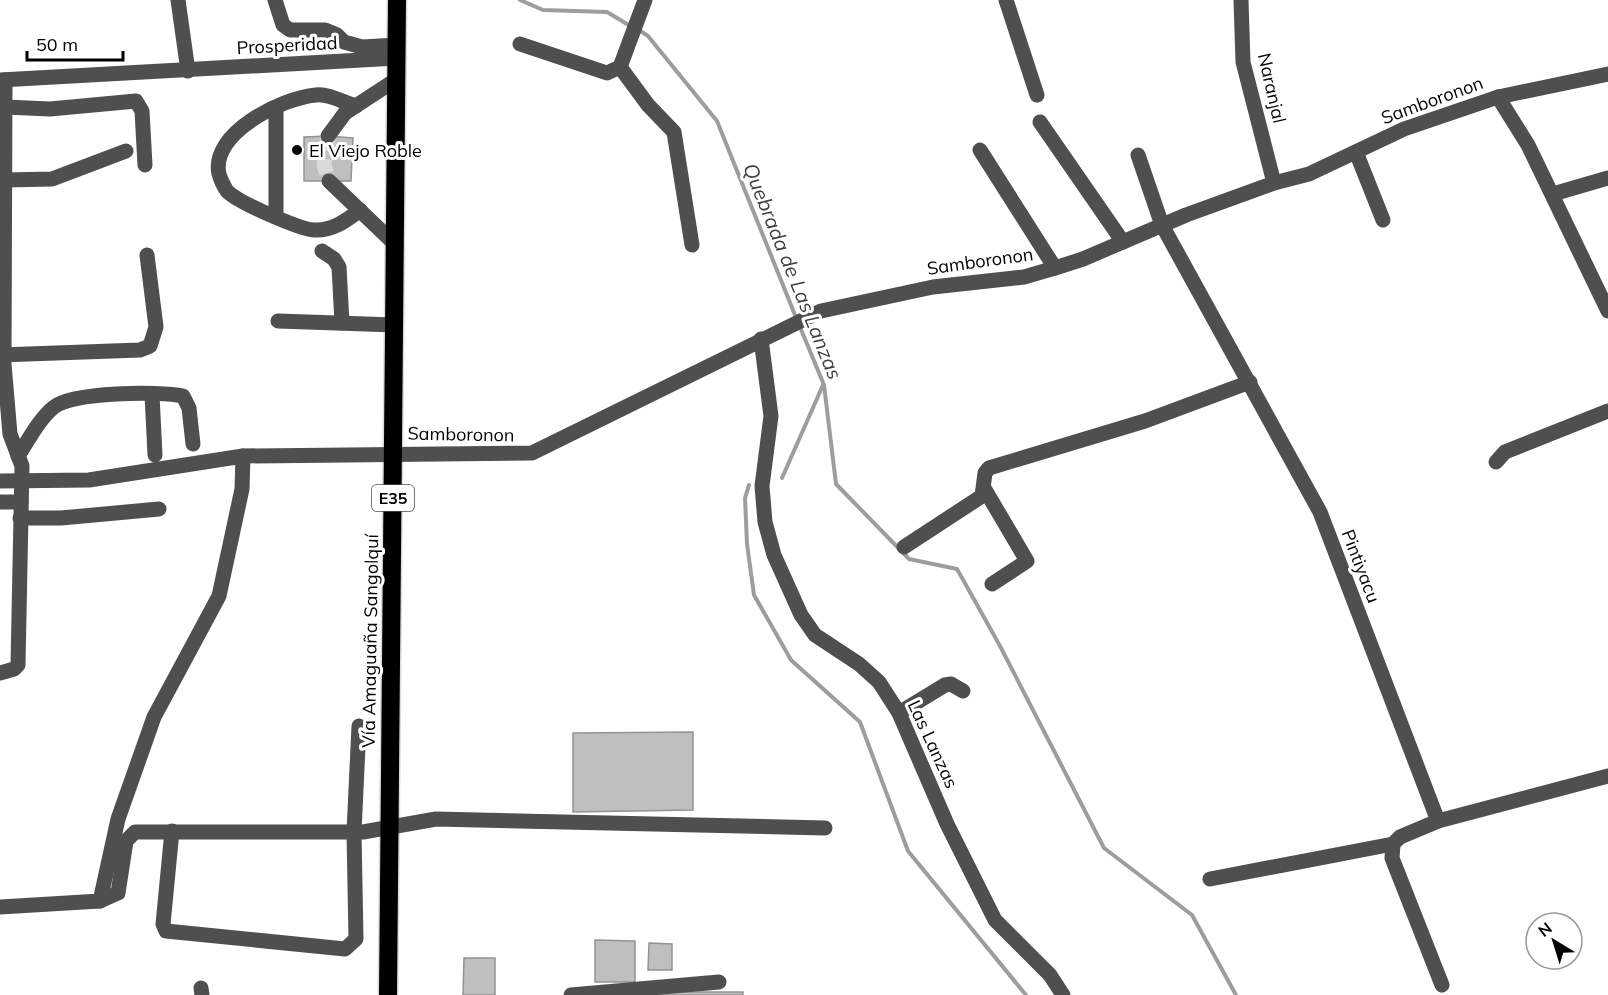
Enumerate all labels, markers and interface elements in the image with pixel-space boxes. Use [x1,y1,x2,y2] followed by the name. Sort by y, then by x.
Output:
[27,24,123,62] scale bar
[236,31,338,59] street label: Prosperidad
[36,33,78,56] text: 50 m
[1253,51,1291,125] street label: Naranjal
[1378,71,1486,129] street label: Samboronon
[309,139,422,162] place label: El Viejo Roble
[290,143,304,157] marker: El Viejo Roble
[738,159,848,383] water label: Quebrada de Las Lanzas
[925,242,1035,280] street label: Samboronon
[407,422,515,446] street label: Samboronon
[372,485,414,511] road number: E35
[1337,526,1385,606] street label: Pintiyacu
[357,532,383,748] street label: Vía Amaguaña Sangolquí
[903,696,963,792] street label: Las Lanzas
[1524,911,1584,971] north arrow
[1534,918,1556,941] text: N

